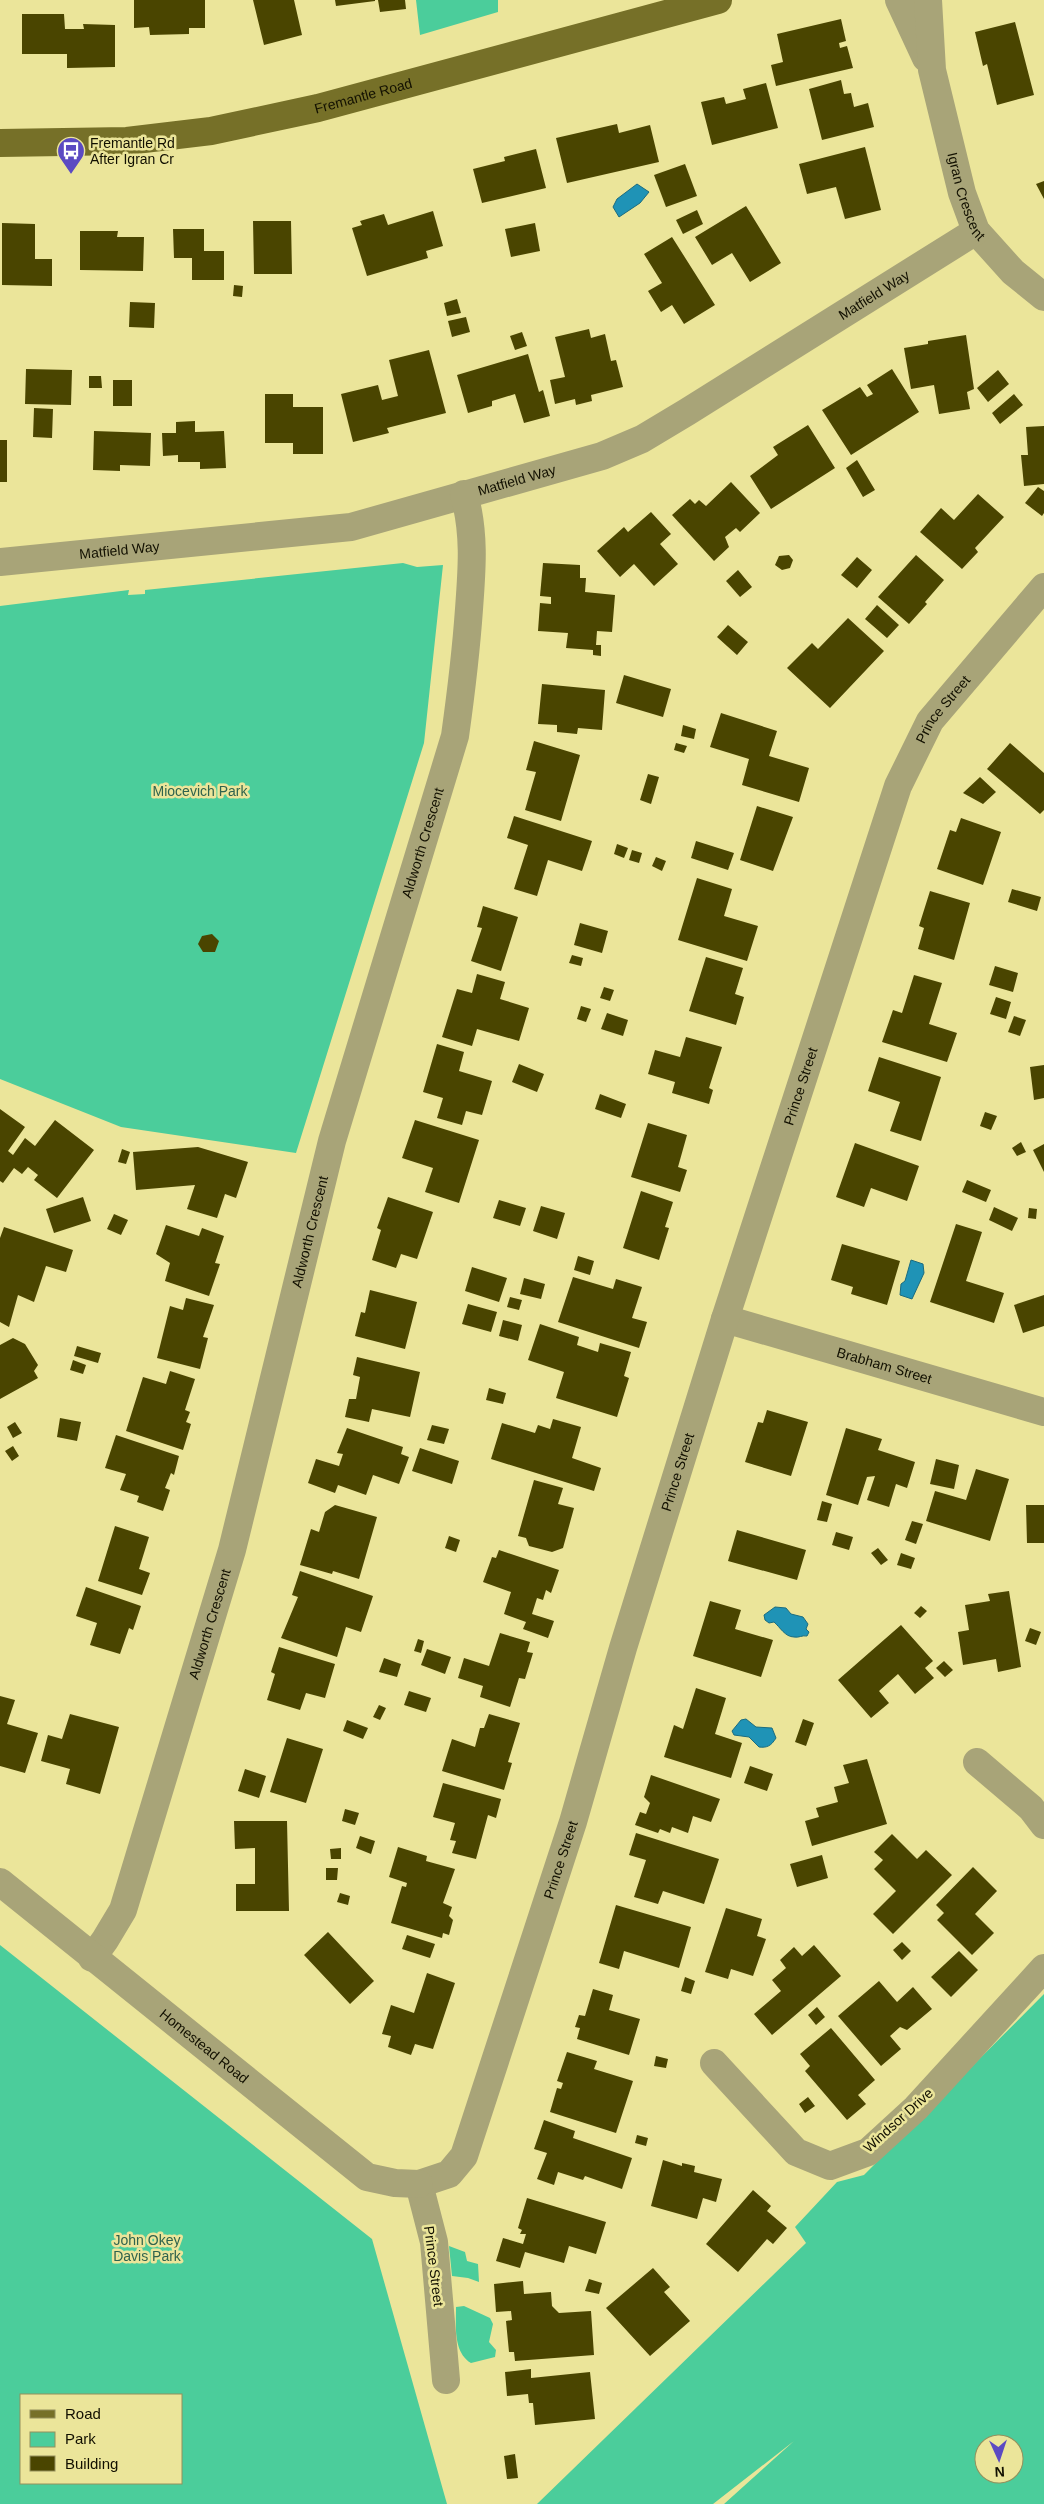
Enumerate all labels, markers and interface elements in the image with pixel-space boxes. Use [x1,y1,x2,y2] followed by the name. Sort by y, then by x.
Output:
[313,75,414,117] street label: Fremantle Road
[90,135,175,167] place label: Fremantle Rd After Igran Cr
[56,136,86,175] bus stop icon: Fremantle Rd After Igran Cr
[944,151,989,244] street label: Igran Crescent
[835,267,912,323] street label: Matfield Way
[476,461,558,499] street label: Matfield Way
[79,538,160,562] street label: Matfield Way
[912,672,973,746] street label: Prince Street
[153,783,248,799] park label: Miocevich Park
[398,786,447,900] street label: Aldworth Crescent
[780,1045,821,1127] street label: Prince Street
[288,1174,331,1289] street label: Aldworth Crescent
[835,1344,934,1387] street label: Brabham Street
[658,1431,697,1513] street label: Prince Street
[185,1567,234,1681] street label: Aldworth Crescent
[540,1819,581,1901] street label: Prince Street
[157,2006,252,2087] street label: Homestead Road
[860,2085,936,2155] street label: Windsor Drive
[421,2225,447,2307] street label: Prince Street
[113,2232,182,2264] park label: John Okey Davis Park
[20,2394,182,2484] legend
[65,2405,101,2422] text: Road
[65,2430,96,2447] text: Park
[974,2434,1024,2484] north arrow
[65,2455,118,2472] text: Building
[994,2464,1005,2480] text: N

